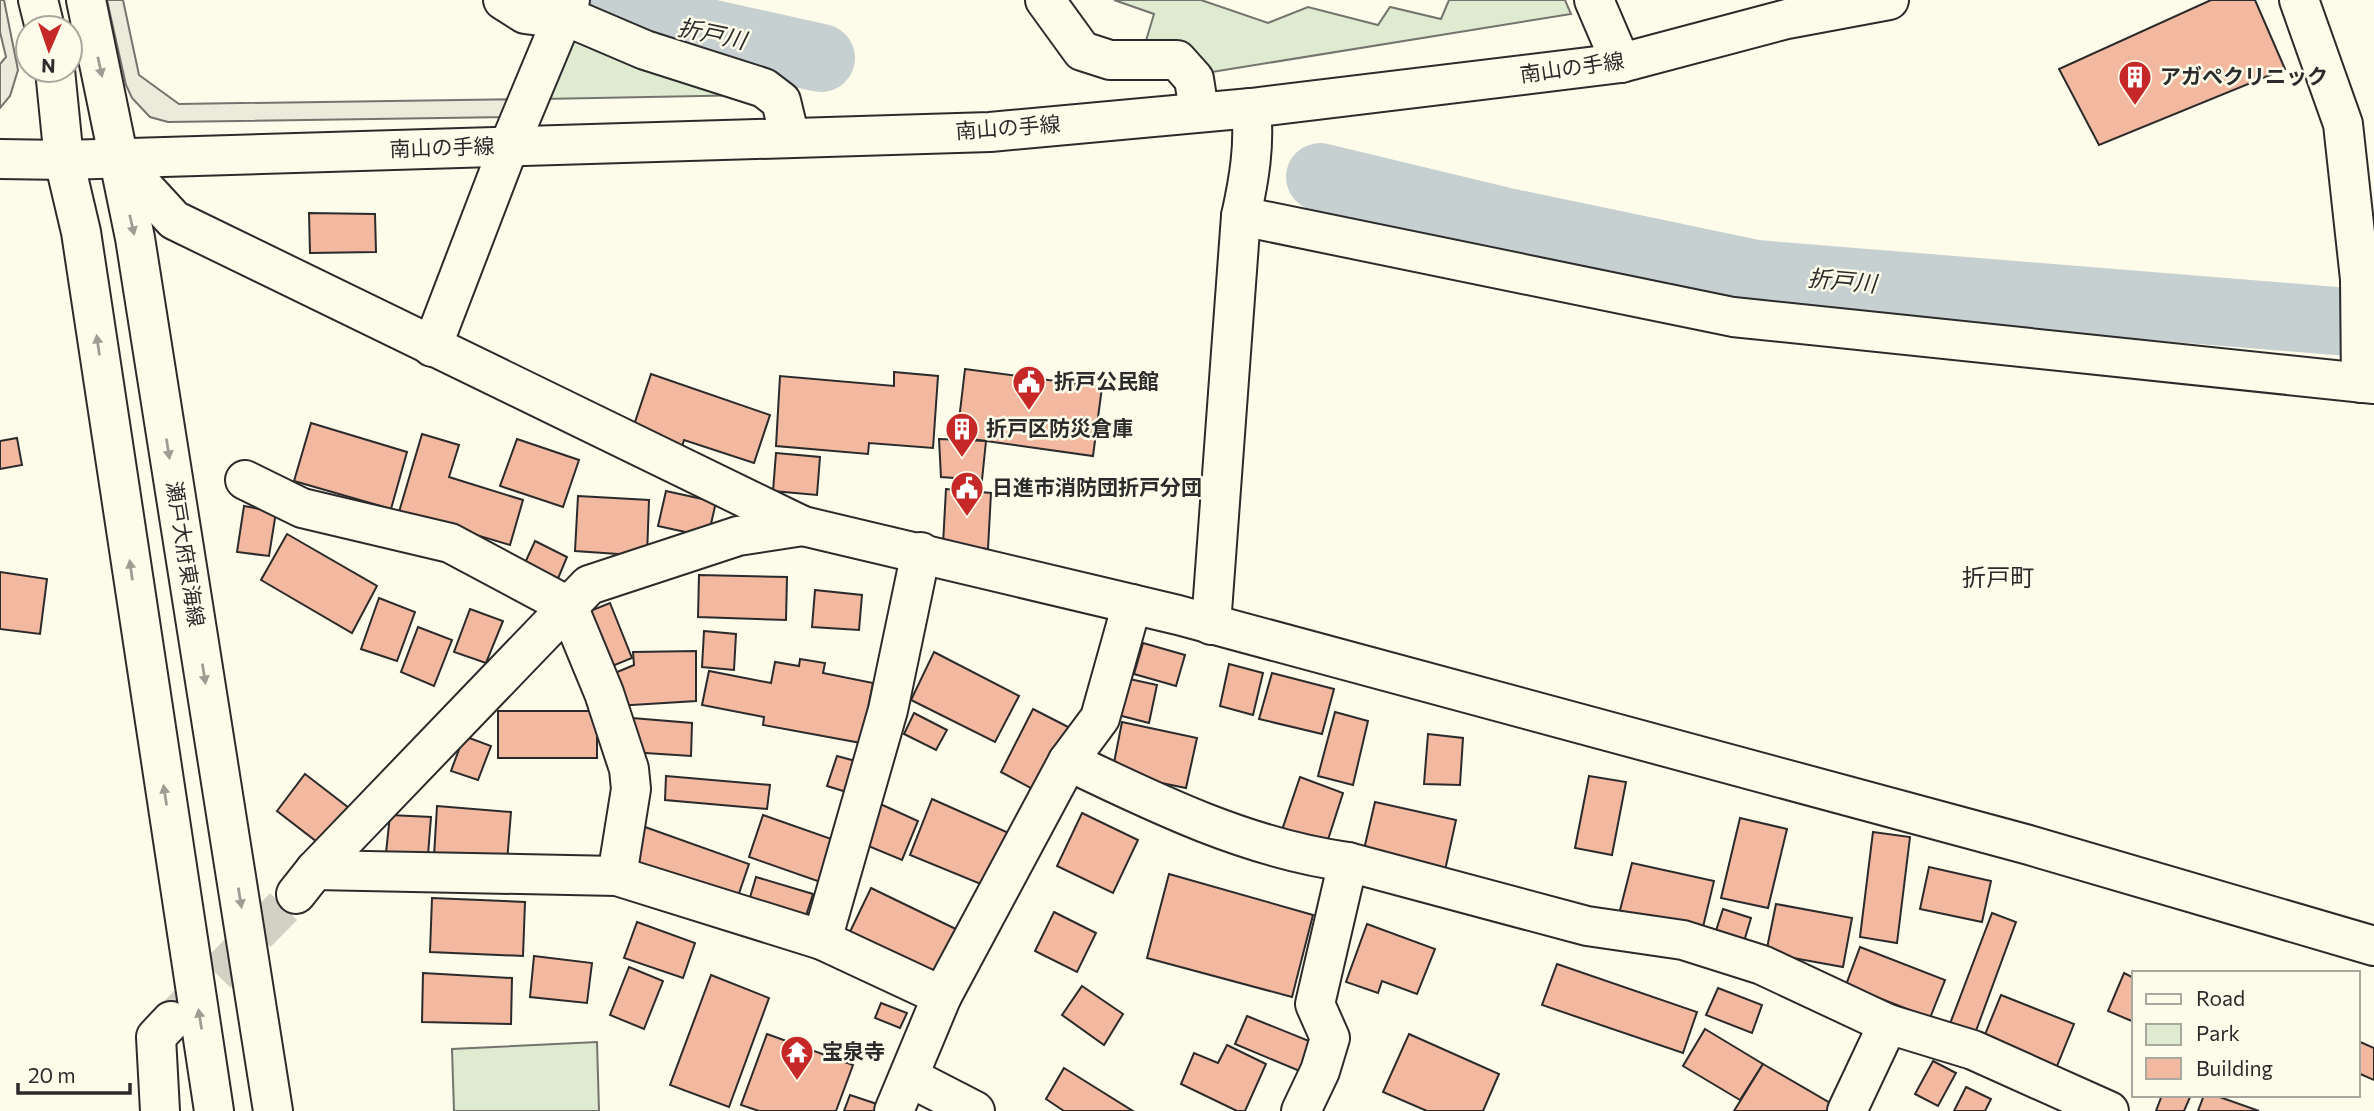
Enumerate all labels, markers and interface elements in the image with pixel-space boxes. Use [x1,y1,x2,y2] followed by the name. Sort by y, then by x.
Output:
[676,12,752,55] water label: 折戸川
[14,14,84,84] north arrow
[1518,47,1626,86] street label: 南山の手線
[41,55,56,78] text: N
[94,56,105,78] one-way arrow
[2116,58,2154,107] building icon: アガぺクリニック
[2160,63,2328,88] place label: アガぺクリニック
[955,110,1061,143] street label: 南山の手線
[389,132,495,161] street label: 南山の手線
[127,214,138,236] one-way arrow
[1806,263,1881,297] water label: 折戸川
[92,333,103,355] one-way arrow
[1010,363,1048,412] public building icon: 折戸公民館
[1054,368,1159,393] place label: 折戸公民館
[943,410,981,459] building icon: 折戸区防災倉庫
[986,415,1133,440] place label: 折戸区防災倉庫
[163,438,174,460] one-way arrow
[948,469,986,518] public building icon: 日進市消防団折戸分団
[992,474,1202,499] place label: 日進市消防団折戸分団
[163,479,210,628] street label: 瀬戸大府東海線
[126,558,137,580] one-way arrow
[1962,562,2034,591] district label: 折戸町
[199,663,210,685] one-way arrow
[159,783,170,805] one-way arrow
[235,888,246,910] one-way arrow
[2132,971,2360,1097] legend
[2196,985,2245,1010] text: Road
[194,1008,205,1030] one-way arrow
[2196,1020,2240,1045] text: Park
[778,1033,816,1082] temple icon: 宝泉寺
[822,1038,885,1063] place label: 宝泉寺
[18,1052,130,1096] scale bar
[2196,1055,2273,1080] text: Building
[28,1062,76,1087] text: 20 m

